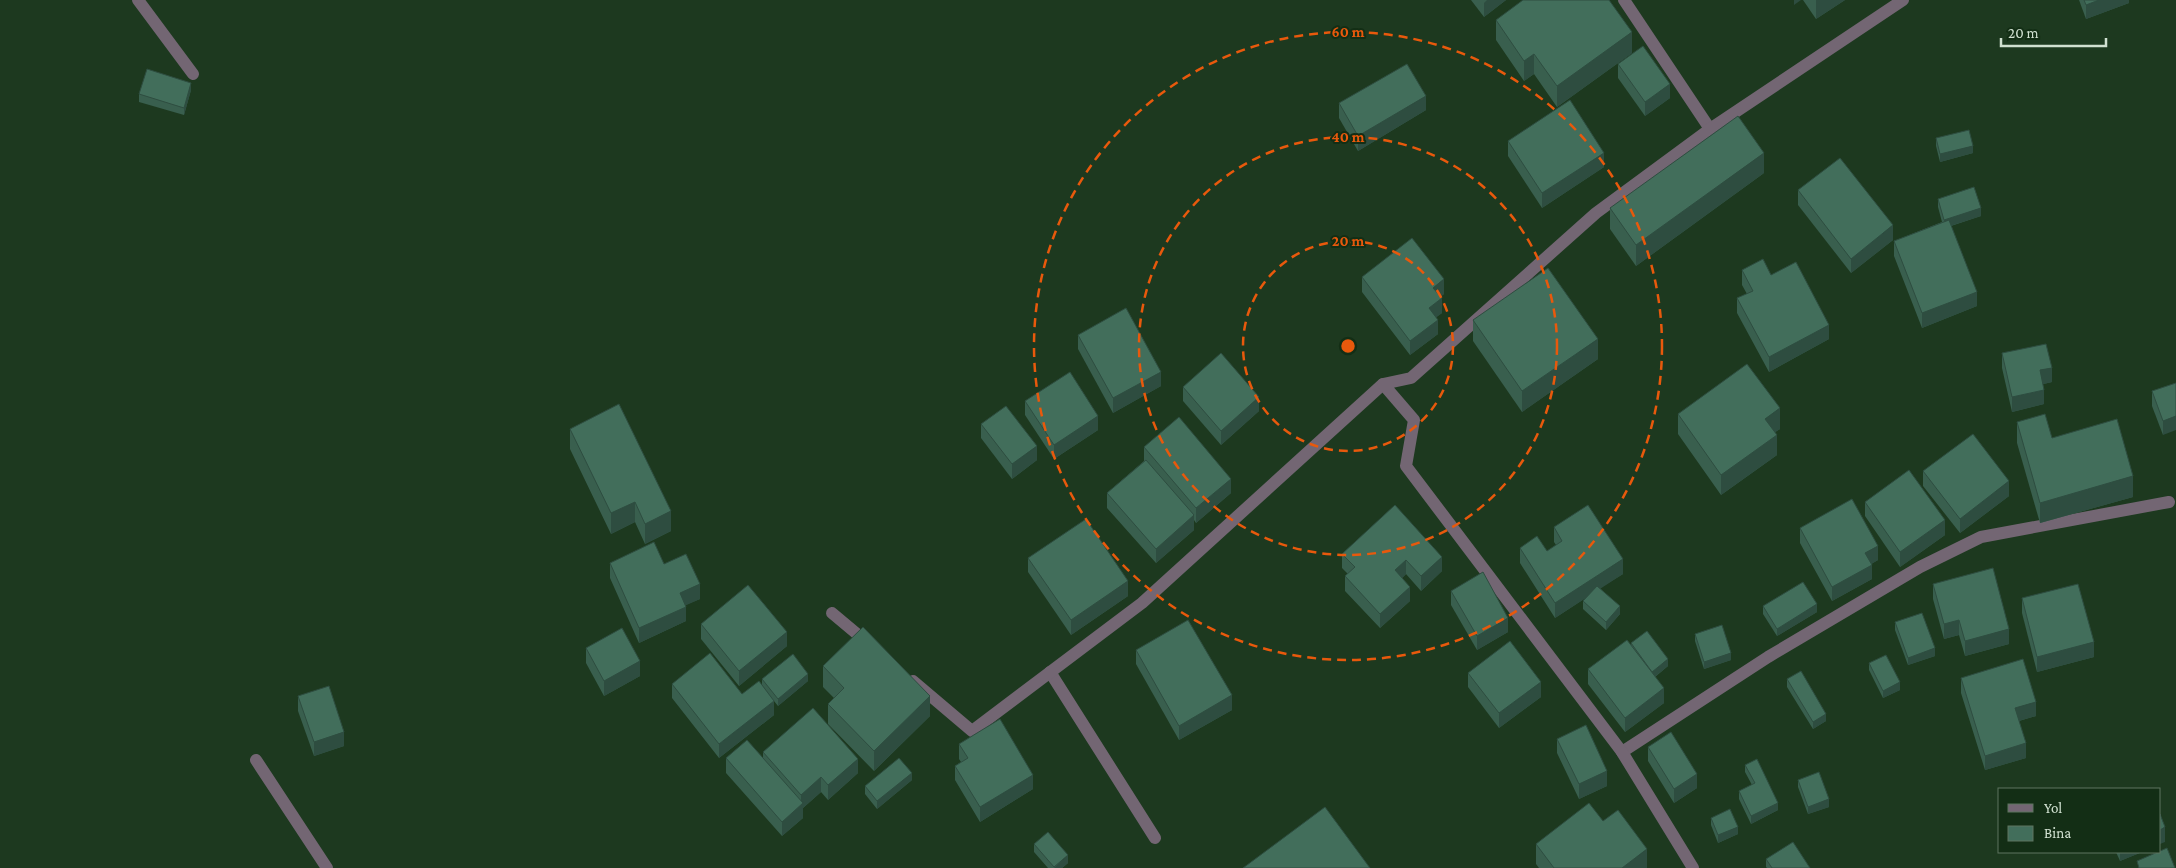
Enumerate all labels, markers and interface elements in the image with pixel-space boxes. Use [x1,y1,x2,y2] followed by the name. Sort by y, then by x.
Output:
[2001,15,2106,47] scale bar
[1332,24,1365,40] text: 60 m
[2008,25,2039,41] text: 20 m
[1332,129,1365,145] text: 40 m
[1332,233,1364,249] text: 20 m
[1339,337,1357,355] centre of rings
[1998,788,2161,853] legend
[2044,800,2062,816] text: Yol
[2044,825,2071,841] text: Bina

